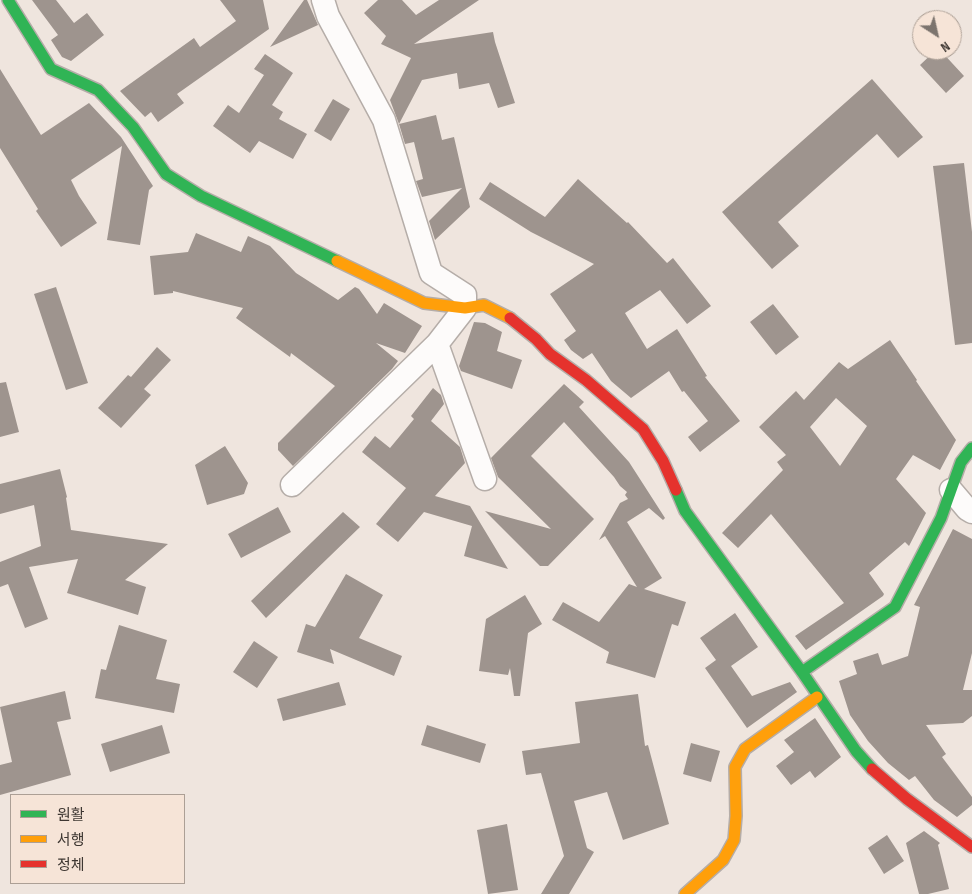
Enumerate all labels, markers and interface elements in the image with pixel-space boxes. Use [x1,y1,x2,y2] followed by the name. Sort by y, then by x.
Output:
[912,10,962,60] north arrow
[937,38,953,56] text: N
[10,794,185,884] legend
[57,806,85,825] text: 원활
[57,831,85,850] text: 서행
[57,856,85,875] text: 정체

